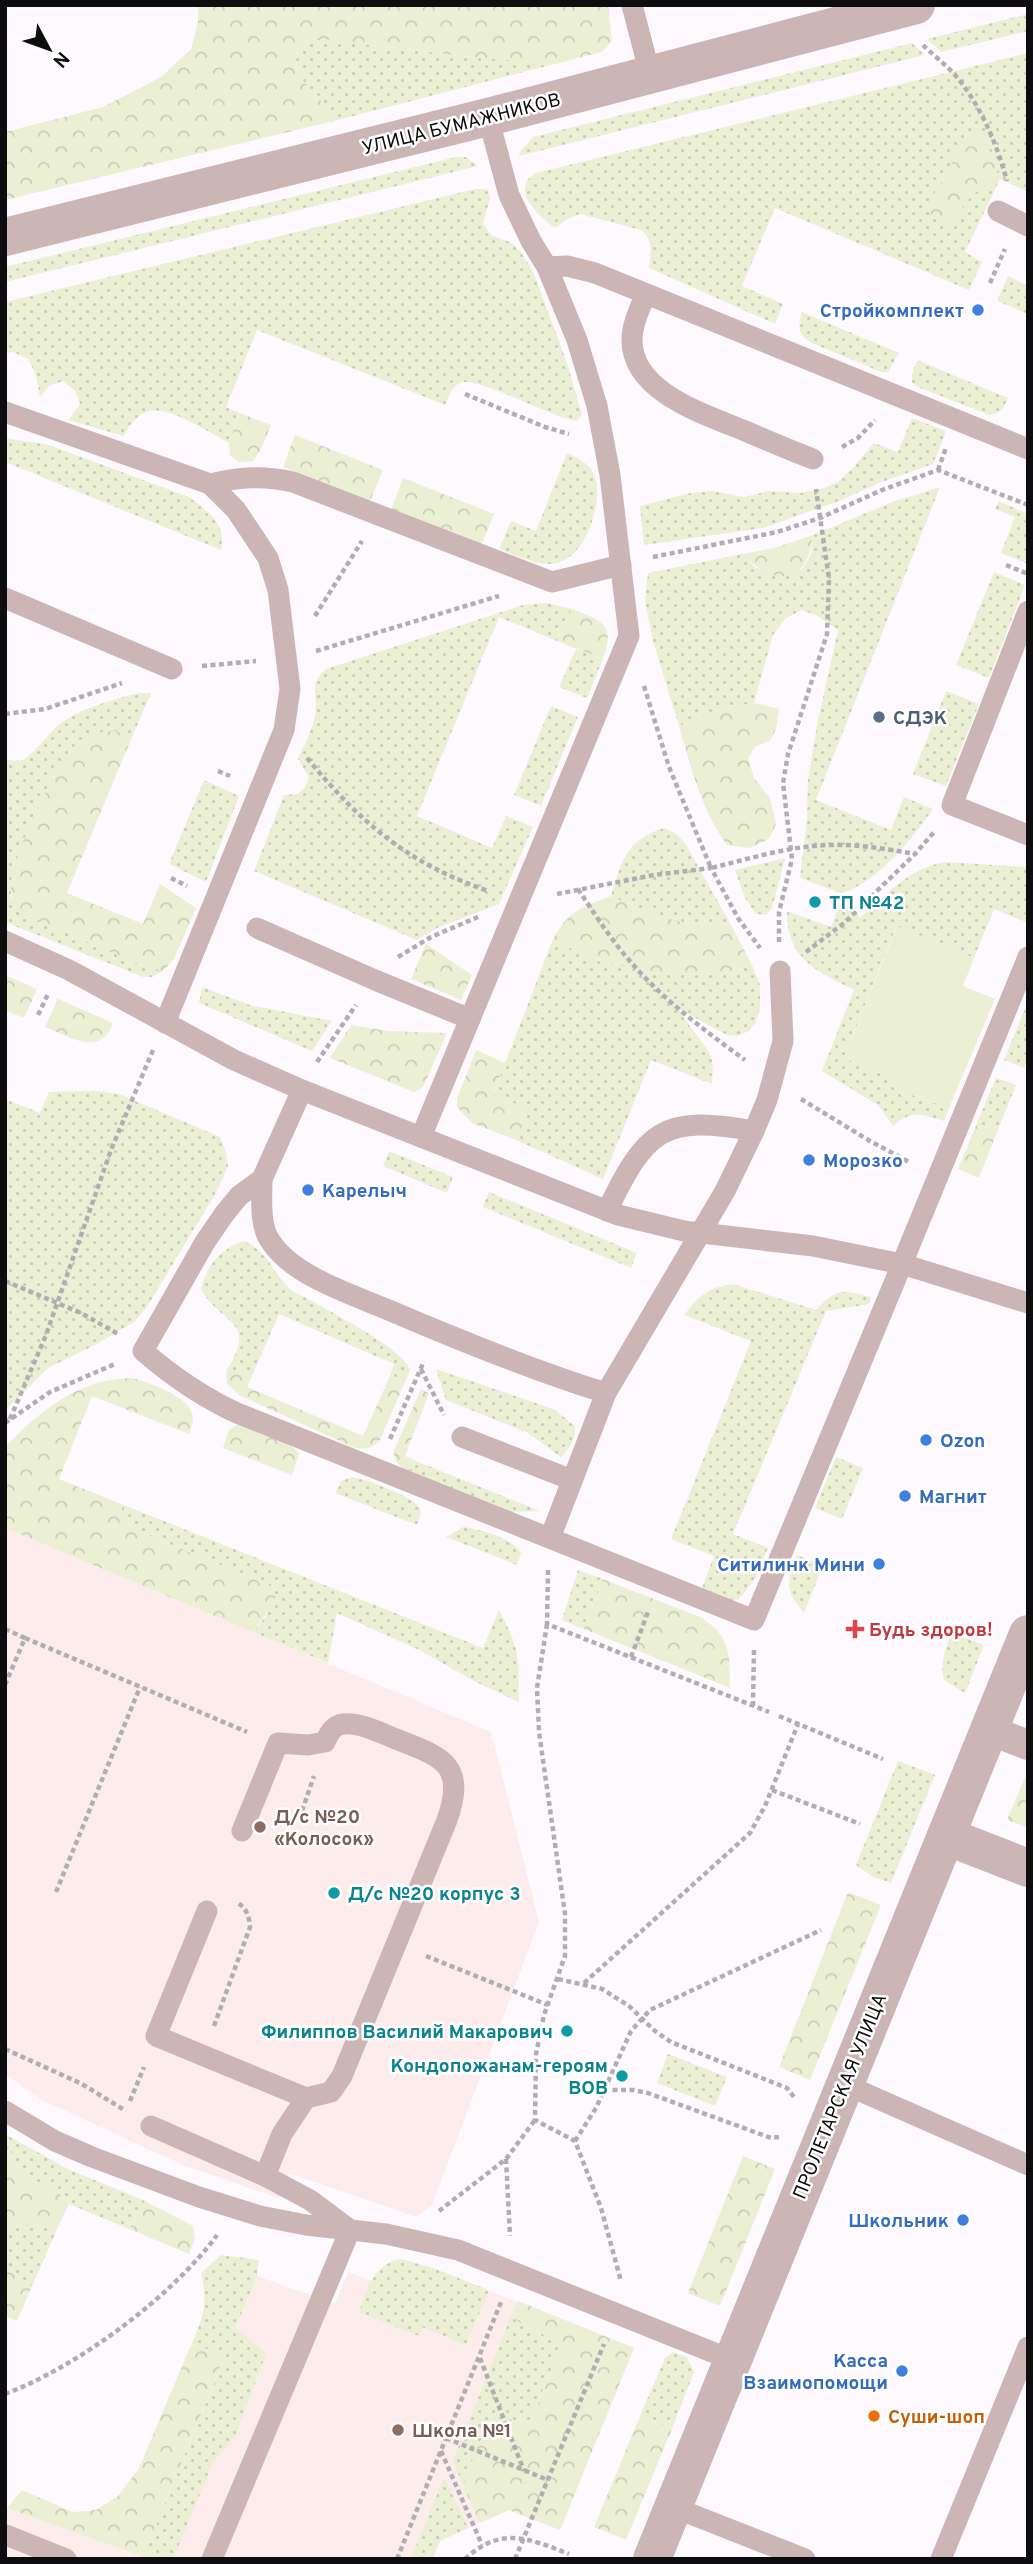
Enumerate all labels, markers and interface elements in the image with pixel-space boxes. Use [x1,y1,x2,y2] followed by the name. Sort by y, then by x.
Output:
[14,14,84,84] north arrow
[47,46,74,72] text: N
[360,89,563,161] street label: УЛИЦА БУМАЖНИКОВ
[820,300,964,324] place label: Стройкомплект
[970,302,986,318] marker: Стройкомплект
[893,707,947,731] place label: СДЭК
[871,709,887,725] marker: СДЭК
[829,892,904,916] place label: ТП №42
[807,894,823,910] marker: ТП №42
[823,1150,903,1174] place label: Морозко
[801,1152,817,1168] marker: Морозко
[322,1180,407,1204] place label: Карелыч
[300,1182,316,1198] marker: Карелыч
[940,1430,985,1454] place label: Ozon
[918,1432,934,1448] marker: Ozon
[919,1486,987,1510] place label: Магнит
[897,1488,913,1504] marker: Магнит
[717,1554,865,1578] place label: Ситилинк Мини
[871,1556,887,1572] marker: Ситилинк Мини
[869,1619,993,1643] place label: Будь здоров!
[847,1621,863,1637] marker: Будь здоров!
[274,1806,375,1852] place label: Д/с №20 «Колосок»
[252,1819,268,1835] marker: Д/с №20 «Колосок»
[348,1883,521,1907] place label: Д/с №20 корпус 3
[326,1885,342,1901] marker: Д/с №20 корпус 3
[789,1990,893,2203] street label: ПРОЛЕТАРСКАЯ УЛИЦА
[261,2021,553,2045] place label: Филиппов Василий Макарович
[559,2023,575,2039] marker: Филиппов Василий Макарович
[391,2055,608,2101] place label: Кондопожанам-героям ВОВ
[614,2068,630,2084] marker: Кондопожанам-героям ВОВ
[848,2210,949,2234] place label: Школьник
[955,2212,971,2228] marker: Школьник
[743,2350,888,2396] place label: Касса Взаимопомощи
[894,2363,910,2379] marker: Касса Взаимопомощи
[888,2406,985,2430] place label: Суши-шоп
[866,2408,882,2424] marker: Суши-шоп
[412,2420,512,2444] place label: Школа №1
[390,2422,406,2438] marker: Школа №1

